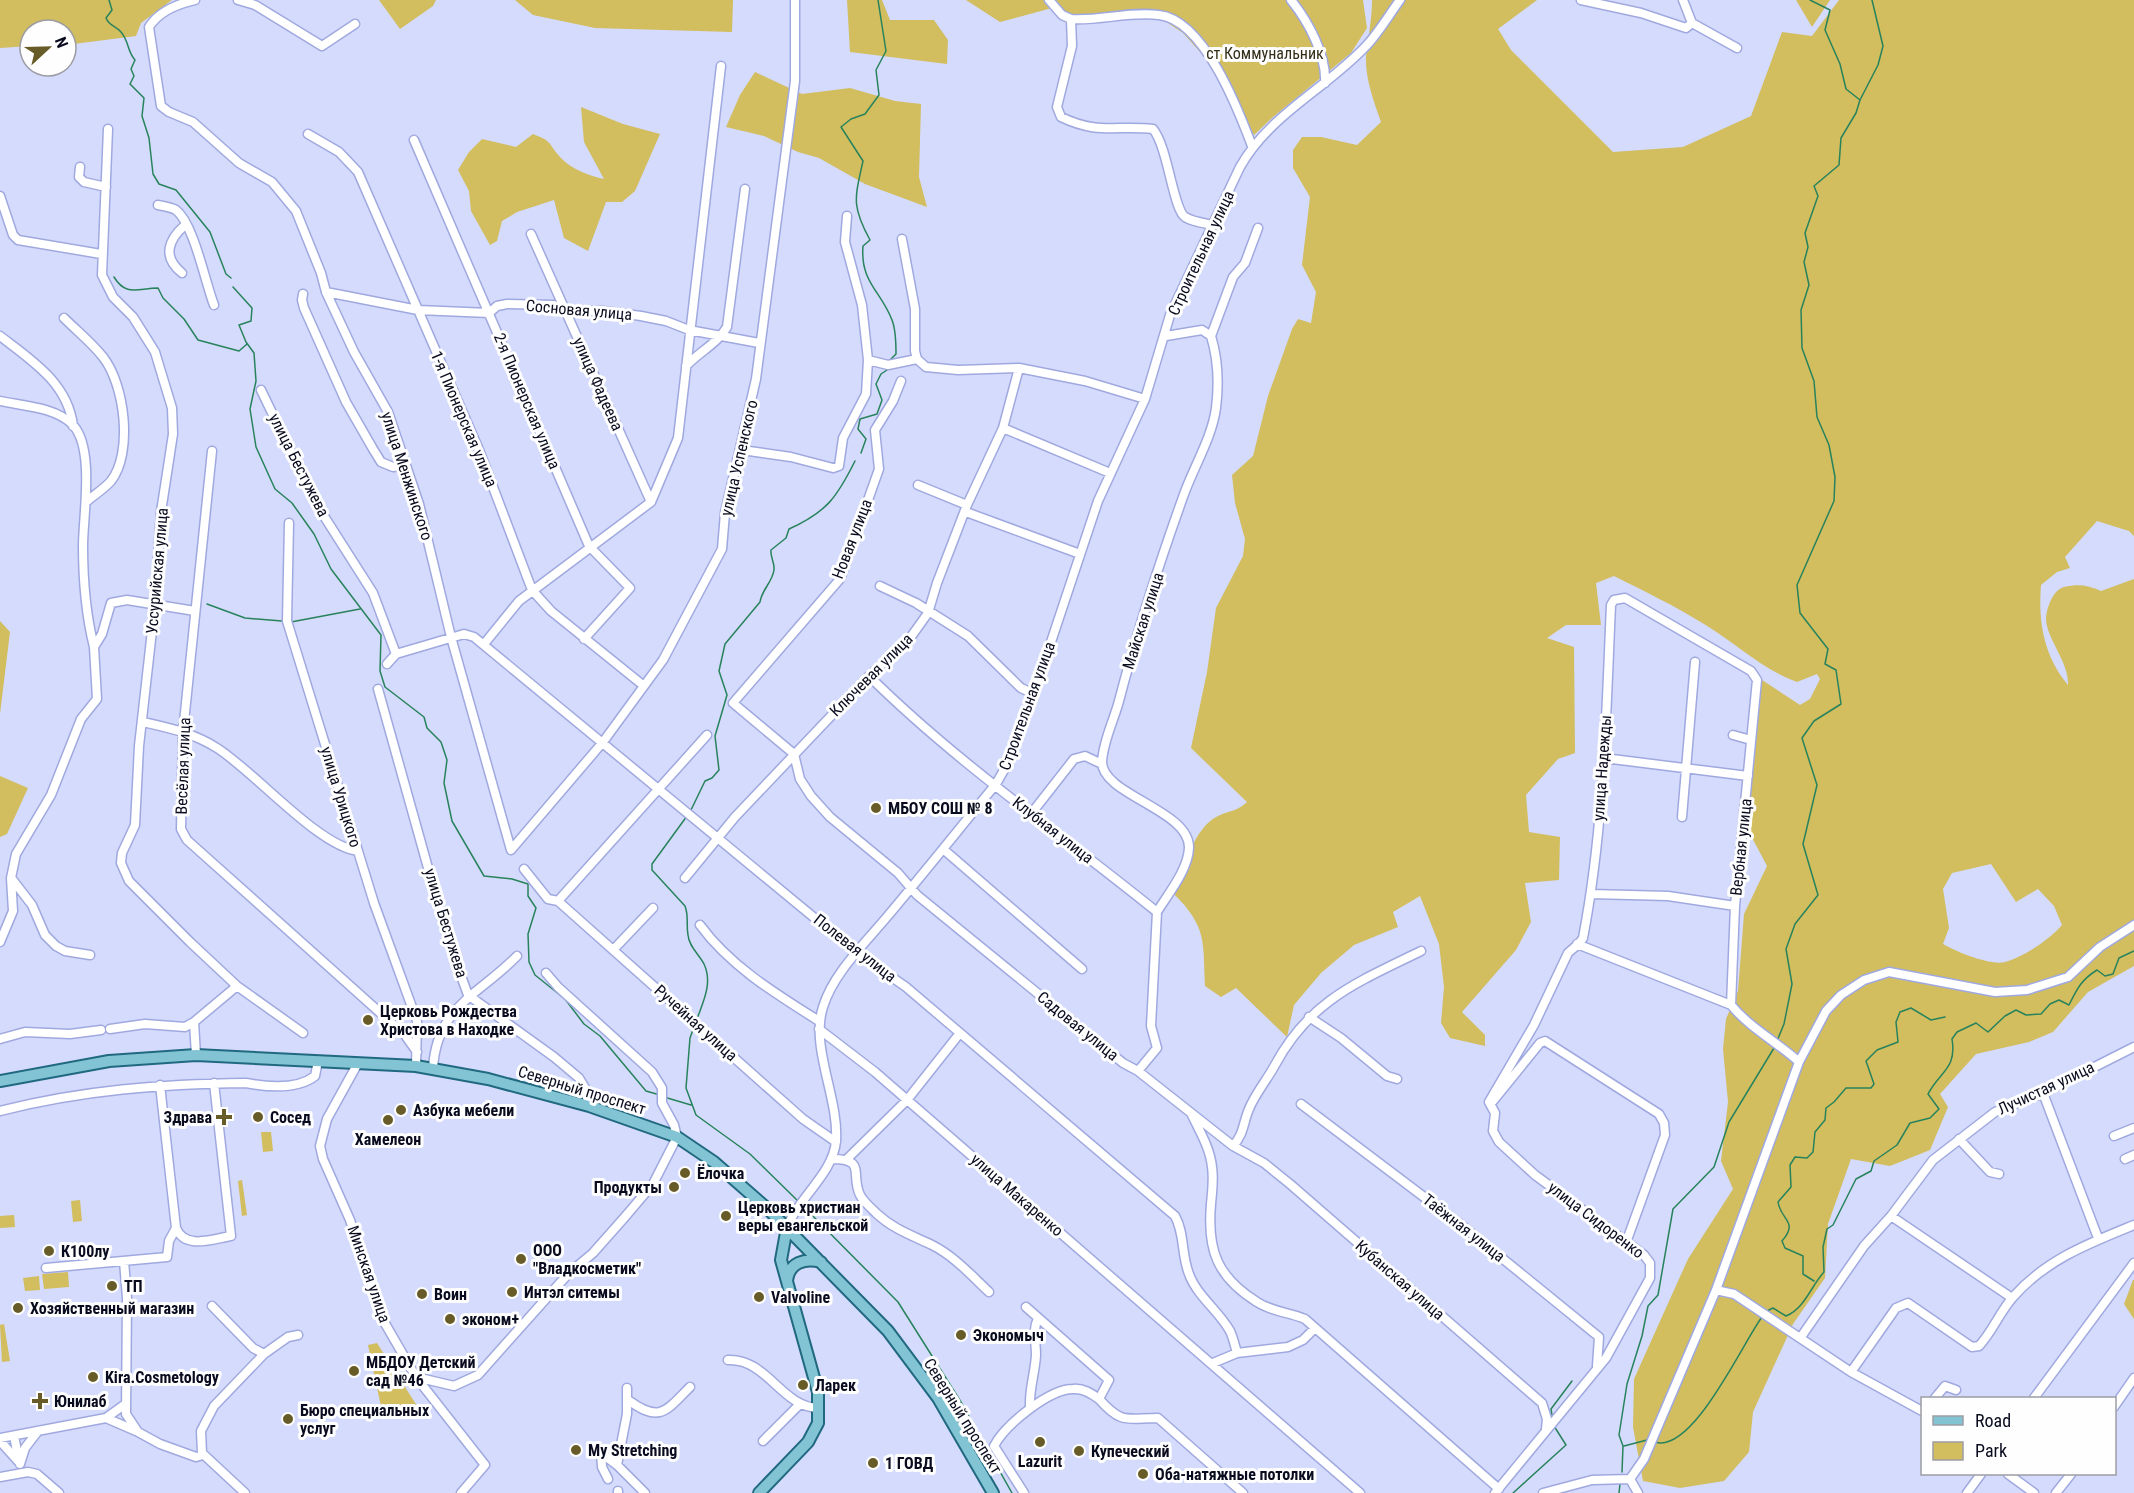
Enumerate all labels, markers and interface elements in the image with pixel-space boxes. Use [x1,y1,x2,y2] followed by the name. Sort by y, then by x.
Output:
[18,18,78,78] north arrow
[51,34,72,51] text: N
[1206,44,1324,63] park label: ст Коммунальник
[1164,188,1238,318] street label: Строительная улица
[525,296,633,324] street label: Сосновая улица
[490,330,564,472] street label: 2-я Пионерская улица
[569,334,627,434] street label: улица Фадеева
[427,348,501,490] street label: 1-я Пионерская улица
[716,398,762,518] street label: улица Успенского
[377,409,437,543] street label: улица Менжинского
[265,410,333,520] street label: улица Бестужева
[828,496,876,582] street label: Новая улица
[142,507,172,635] street label: Уссурийская улица
[1118,570,1168,672] street label: Майская улица
[826,630,916,720] street label: Ключевая улица
[995,639,1059,773] street label: Строительная улица
[1589,714,1615,822] street label: улица Надежды
[172,717,194,815] street label: Весёлая улица
[317,744,365,850] street label: улица Урицкого
[1009,793,1097,867] street label: Клубная улица
[1726,797,1756,897] street label: Вербная улица
[888,799,993,818] place label: МБОУ СОШ № 8
[869,801,883,815] marker: МБОУ СОШ № 8
[420,866,472,980] street label: улица Бестужева
[810,910,900,986] street label: Полевая улица
[651,981,741,1065] street label: Ручейная улица
[1033,987,1123,1065] street label: Садовая улица
[380,1002,517,1039] place label: Церковь Рождества Христова в Находке
[361,1013,375,1027] marker: Церковь Рождества Христова в Находке
[1995,1057,2097,1119] street label: Лучистая улица
[516,1062,648,1119] street label: Северный проспект
[413,1101,514,1120] place label: Азбука мебели
[394,1103,408,1117] marker: Азбука мебели
[163,1108,212,1127] place label: Здрава
[270,1108,311,1127] place label: Сосед
[217,1110,231,1124] marker: Здрава
[251,1110,265,1124] marker: Сосед
[381,1113,395,1127] marker: Хамелеон
[355,1130,421,1149] place label: Хамелеон
[967,1150,1067,1240] street label: улица Макаренко
[697,1164,745,1183] place label: Ёлочка
[678,1166,692,1180] marker: Ёлочка
[594,1178,662,1197] place label: Продукты
[1544,1178,1648,1262] street label: улица Сидоренко
[667,1180,681,1194] marker: Продукты
[1419,1190,1509,1266] street label: Таёжная улица
[738,1198,868,1235] place label: Церковь христиан веры евангельской
[719,1209,733,1223] marker: Церковь христиан веры евангельской
[344,1223,394,1325] street label: Минская улица
[1352,1236,1448,1324] street label: Кубанская улица
[533,1241,641,1278] place label: ООО "Владкосметик"
[61,1242,109,1261] place label: К100лу
[42,1244,56,1258] marker: К100лу
[514,1252,528,1266] marker: ООО "Владкосметик"
[124,1277,143,1296] place label: ТП
[105,1279,119,1293] marker: ТП
[524,1283,620,1302] place label: Интэл ситемы
[434,1285,467,1304] place label: Воин
[505,1285,519,1299] marker: Интэл ситемы
[415,1287,429,1301] marker: Воин
[771,1288,830,1307] place label: Valvoline
[752,1290,766,1304] marker: Valvoline
[30,1299,194,1318] place label: Хозяйственный магазин
[11,1301,25,1315] marker: Хозяйственный магазин
[462,1310,519,1329] place label: эконом+
[443,1312,457,1326] marker: эконом+
[973,1326,1044,1345] place label: Экономыч
[954,1328,968,1342] marker: Экономыч
[366,1353,476,1390] place label: МБДОУ Детский сад №46
[920,1355,1006,1477] street label: Северный проспект
[347,1364,361,1378] marker: МБДОУ Детский сад №46
[105,1368,219,1387] place label: Kira.Cosmetology
[86,1370,100,1384] marker: Kira.Cosmetology
[815,1376,856,1395] place label: Ларек
[796,1378,810,1392] marker: Ларек
[31,1392,49,1410] marker: Юнилаб
[54,1392,107,1411] place label: Юнилаб
[1921,1397,2116,1475] legend
[300,1401,430,1438] place label: Бюро специальных услуг
[1975,1410,2011,1431] text: Road
[281,1412,295,1426] marker: Бюро специальных услуг
[1033,1435,1047,1449] marker: Lazurit
[1975,1440,2007,1461] text: Park
[588,1441,677,1460] place label: My Stretching
[1091,1442,1169,1461] place label: Купеческий
[569,1443,583,1457] marker: My Stretching
[1072,1444,1086,1458] marker: Купеческий
[1018,1452,1062,1471] place label: Lazurit
[885,1454,934,1473] place label: 1 ГОВД
[866,1456,880,1470] marker: 1 ГОВД
[1155,1465,1314,1484] place label: Оба-натяжные потолки
[1136,1467,1150,1481] marker: Оба-натяжные потолки

